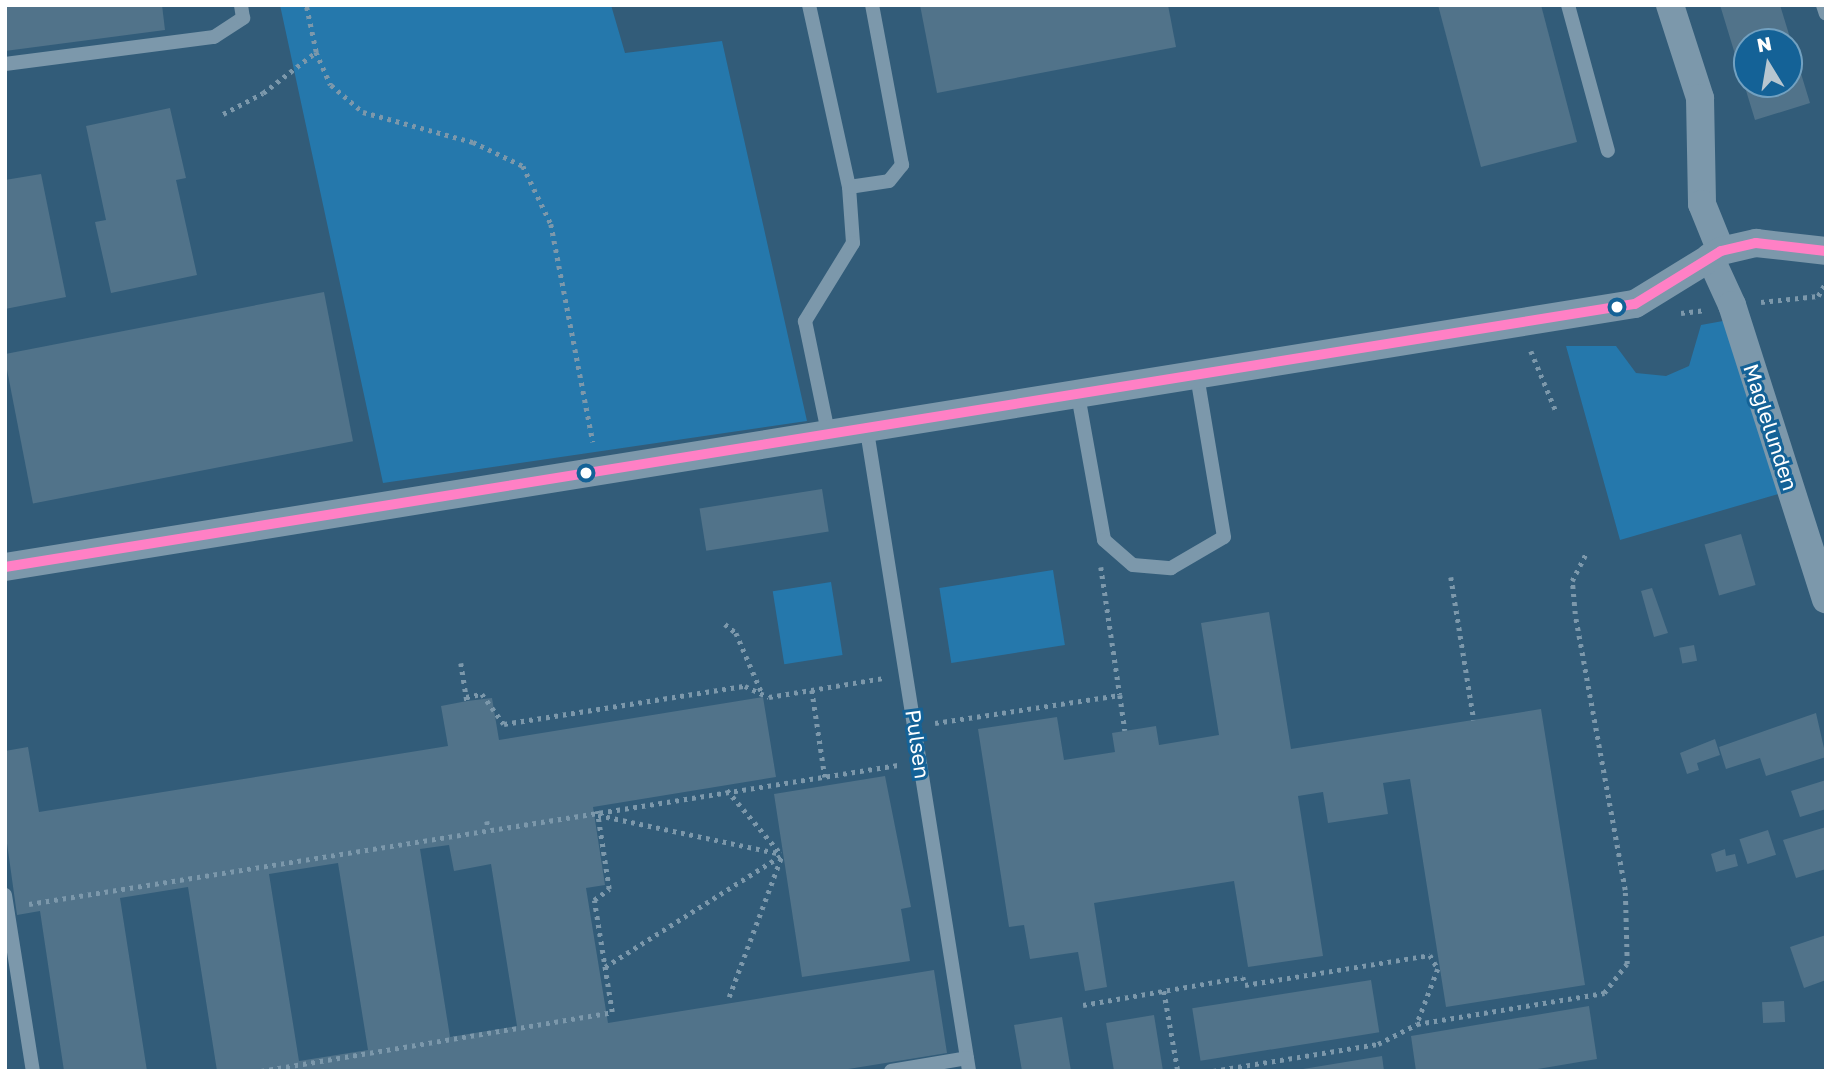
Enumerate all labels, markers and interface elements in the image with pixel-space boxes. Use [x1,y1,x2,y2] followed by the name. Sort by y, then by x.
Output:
[1733,28,1803,98] north arrow
[1755,31,1774,57] text: N
[1610,300,1624,314] unlabelled marker
[1739,360,1803,494] street label: Maglelunden
[579,466,593,480] unlabelled marker
[901,708,935,780] street label: Pulsen

